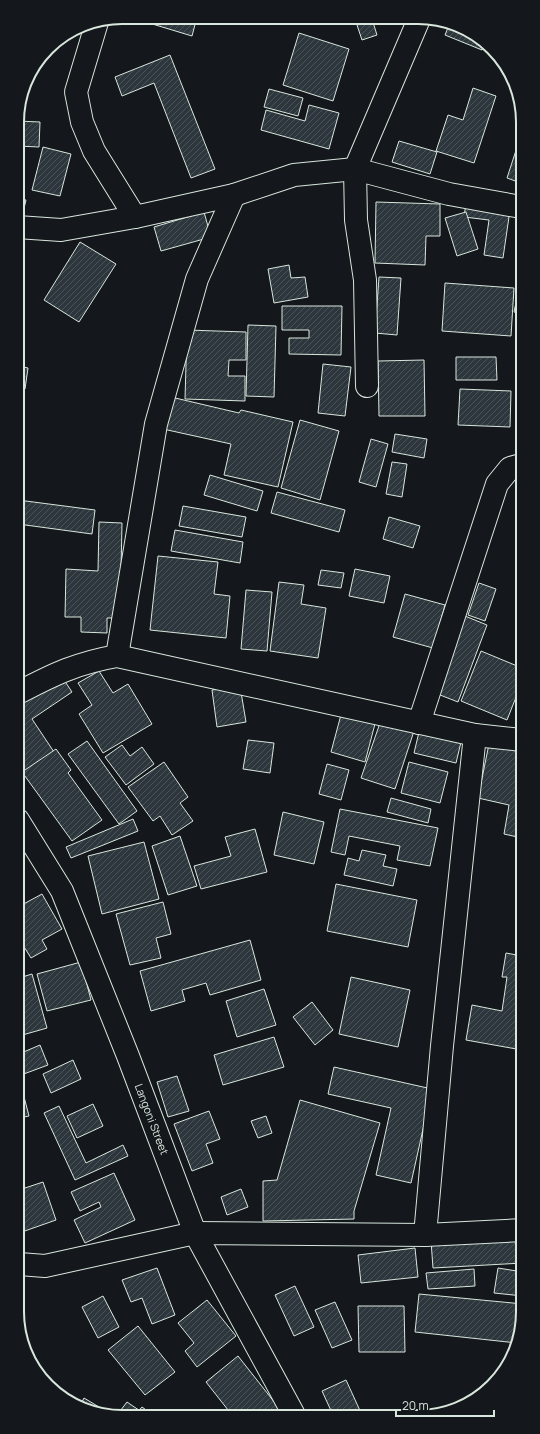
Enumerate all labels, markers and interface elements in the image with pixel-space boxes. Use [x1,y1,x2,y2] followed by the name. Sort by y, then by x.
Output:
[132,1081,172,1157] street label: Langoni Street
[396,1392,494,1418] scale bar
[402,1397,429,1414] text: 20 m

